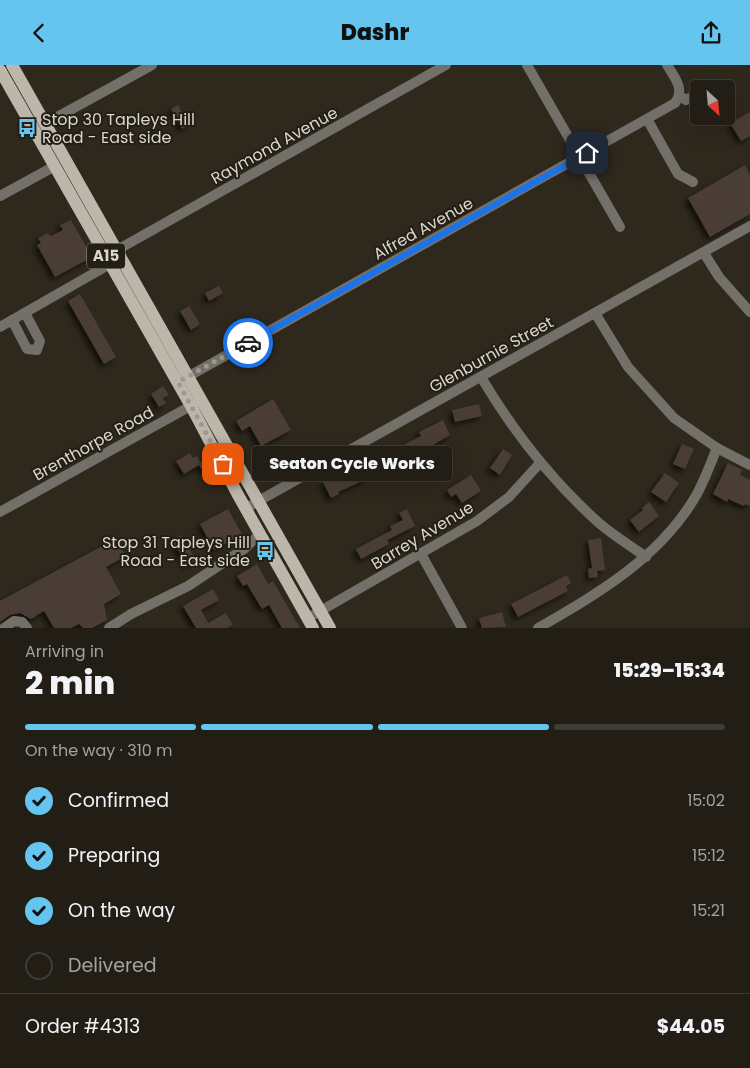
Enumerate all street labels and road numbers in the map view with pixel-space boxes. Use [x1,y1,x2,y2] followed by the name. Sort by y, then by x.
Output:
[207,101,342,190] street label: Raymond Avenue
[369,191,477,265] street label: Alfred Avenue
[87,243,125,269] road number: A15
[425,311,558,398] street label: Glenburnie Street
[29,401,158,486] street label: Brenthorpe Road
[367,496,478,575] street label: Barrey Avenue

